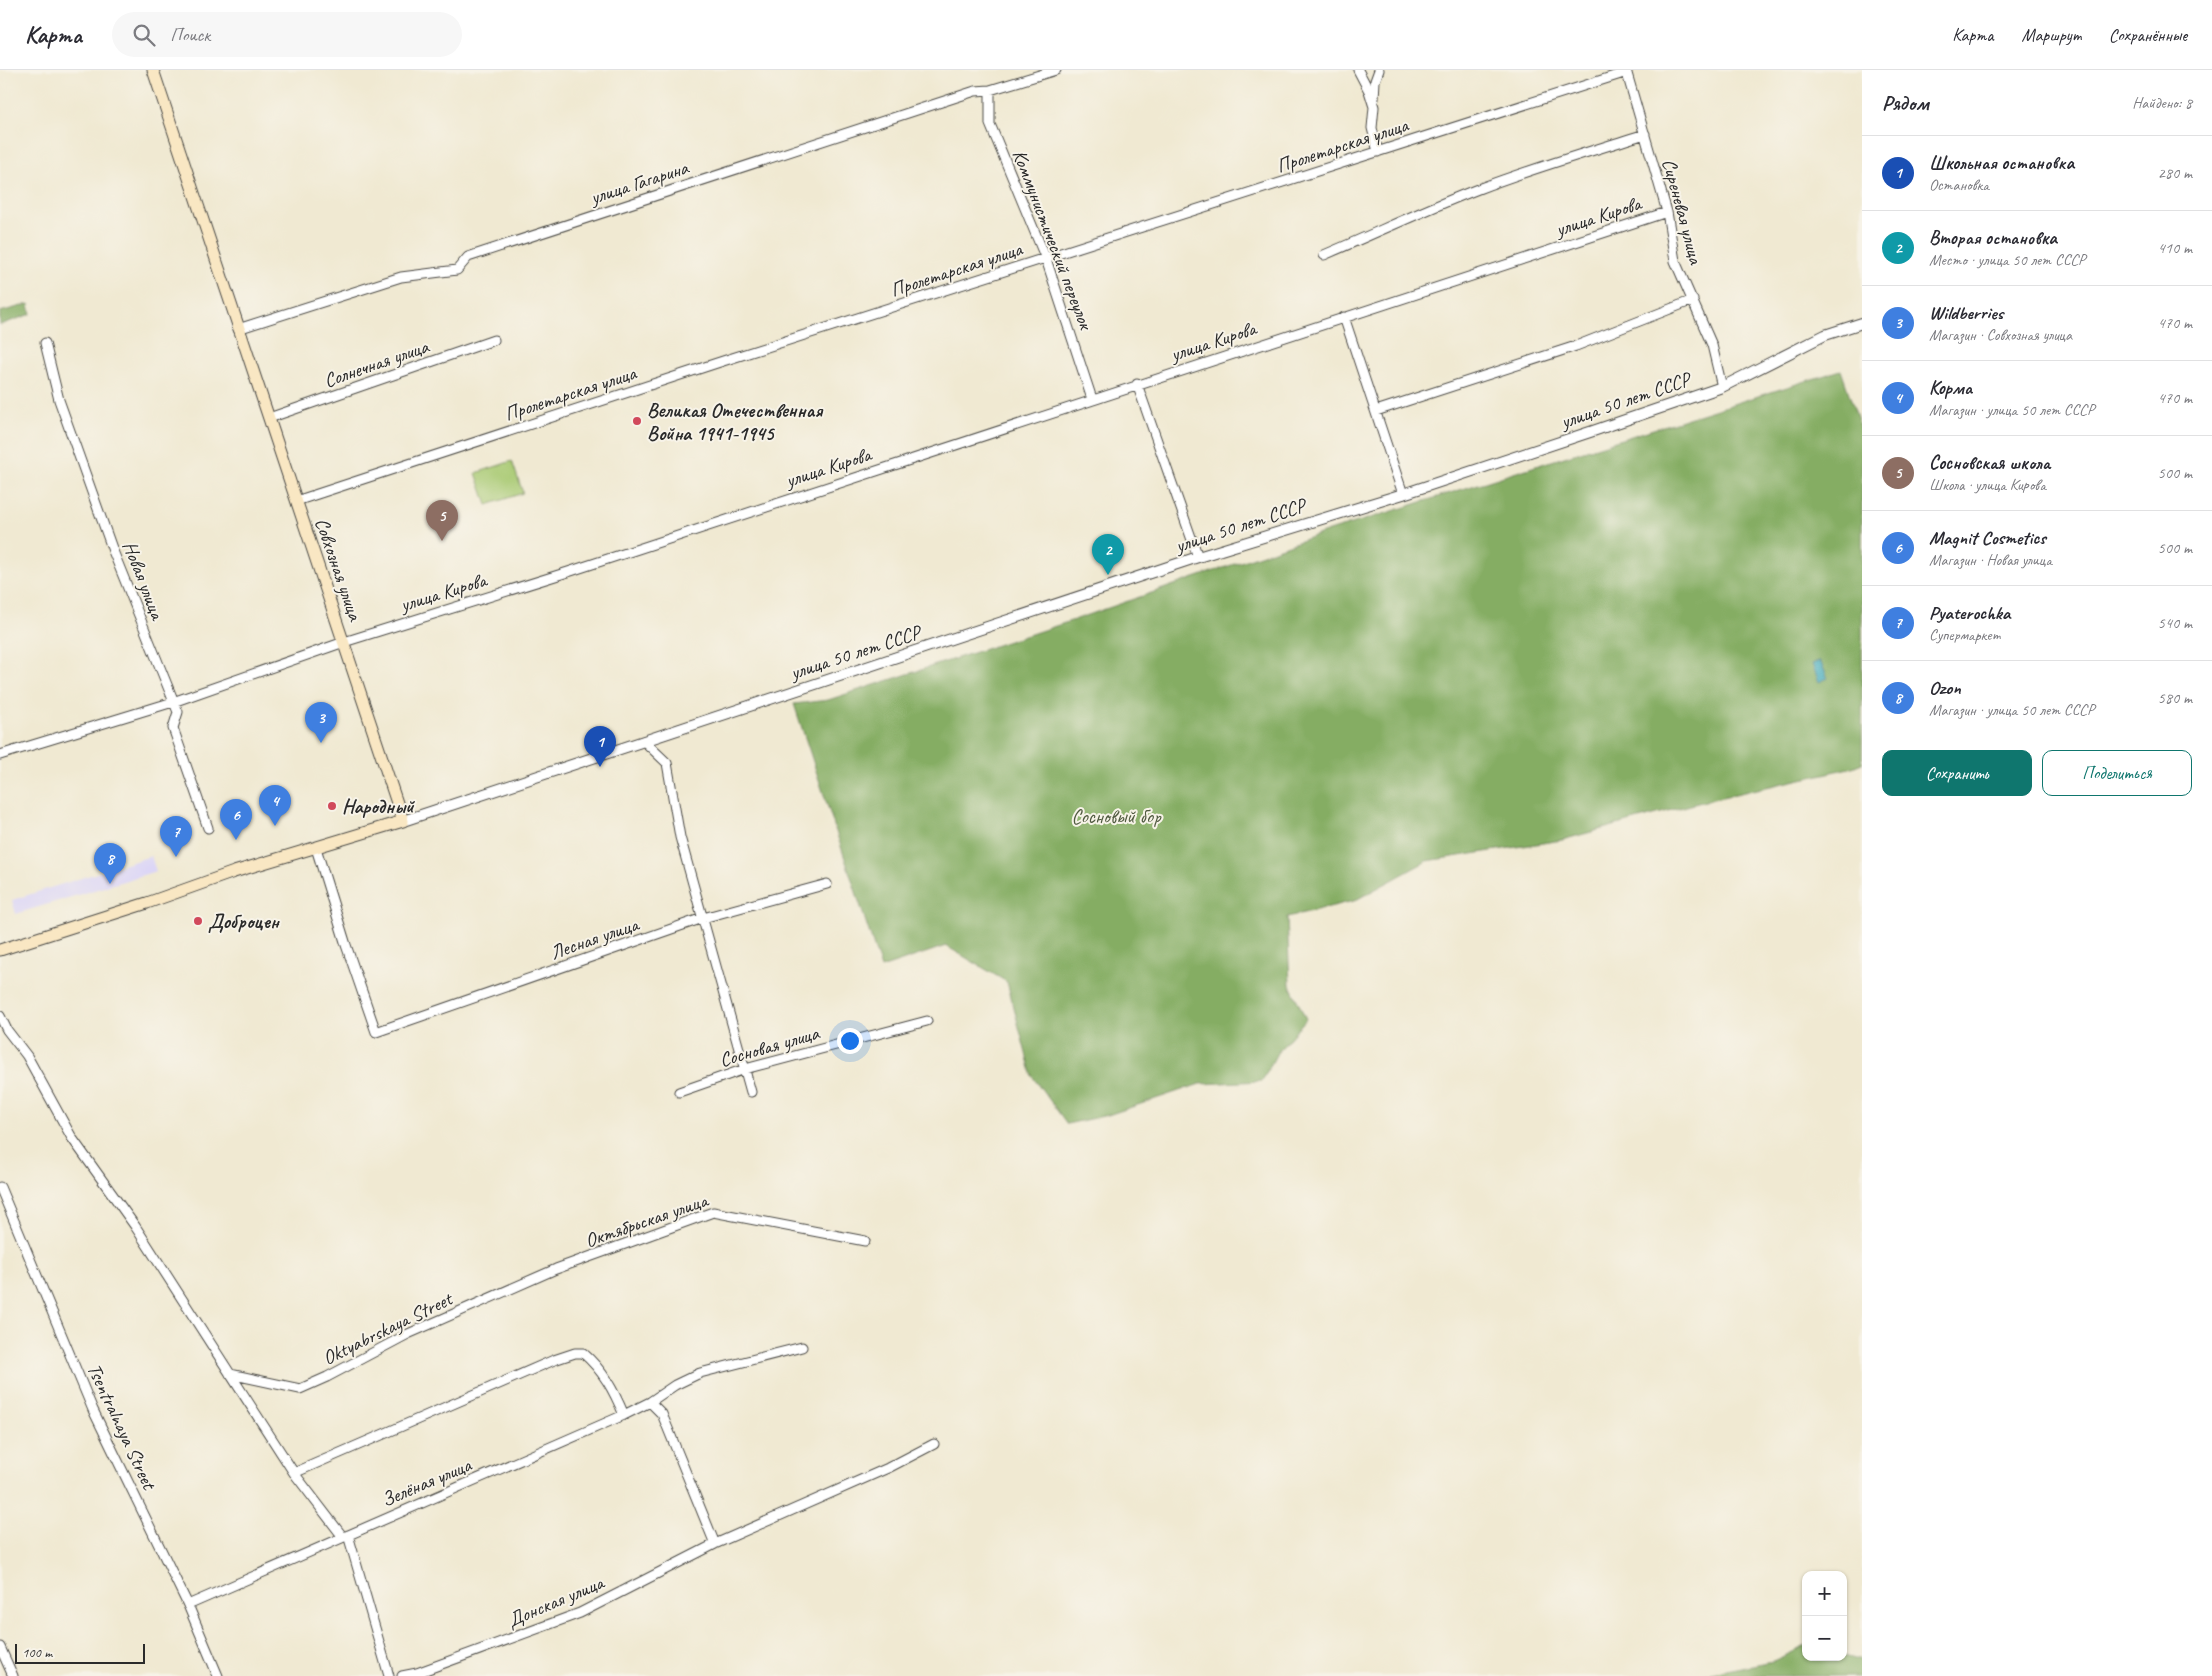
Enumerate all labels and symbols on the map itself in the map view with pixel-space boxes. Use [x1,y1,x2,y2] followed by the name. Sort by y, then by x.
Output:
[1273,112,1413,178] street label: Пролетарская улица
[1007,146,1099,334] street label: Коммунистический переулок
[586,155,692,210] street label: улица Гагарина
[1656,156,1709,268] street label: Сиреневая улица
[1551,190,1646,242] street label: улица Кирова
[887,236,1027,302] street label: Пролетарская улица
[1166,315,1261,367] street label: улица Кирова
[321,333,433,393] street label: Солнечная улица
[501,360,641,426] street label: Пролетарская улица
[1556,366,1696,435] street label: улица 50 лет СССР
[647,398,823,446] place label: Великая Отечественная Война 1941-1945
[631,415,643,427] marker: Великая Отечественная Война 1941-1945
[781,441,876,493] street label: улица Кирова
[1171,492,1311,559] street label: улица 50 лет СССР
[426,500,458,541] pin: 5
[309,514,368,625] street label: Совхозная улица
[1092,534,1124,575] pin: 2
[117,538,170,625] street label: Новая улица
[396,567,491,618] street label: улица Кирова
[786,619,926,686] street label: улица 50 лет СССР
[305,702,337,743] pin: 3
[584,726,616,767] pin: 1
[259,785,291,826] pin: 4
[342,794,415,819] place label: Народный
[220,799,252,840] pin: 6
[326,800,338,812] marker: Народный
[1071,804,1162,829] park label: Сосновый бор
[160,816,192,857] pin: 7
[94,843,126,884] pin: 8
[208,909,280,934] place label: Доброцен
[547,911,643,965] street label: Лесная улица
[192,915,204,927] marker: Доброцен
[717,1020,823,1073] street label: Сосновая улица
[837,1028,863,1054] your location
[582,1187,712,1253] street label: Октябрьская улица
[319,1285,458,1371] street label: Oktyabrskaya Street
[82,1359,163,1495] street label: Tsentralnaya Street
[378,1452,477,1513] street label: Зелёная улица
[503,1569,609,1633] street label: Донская улица
[15,1641,145,1664] scale bar

